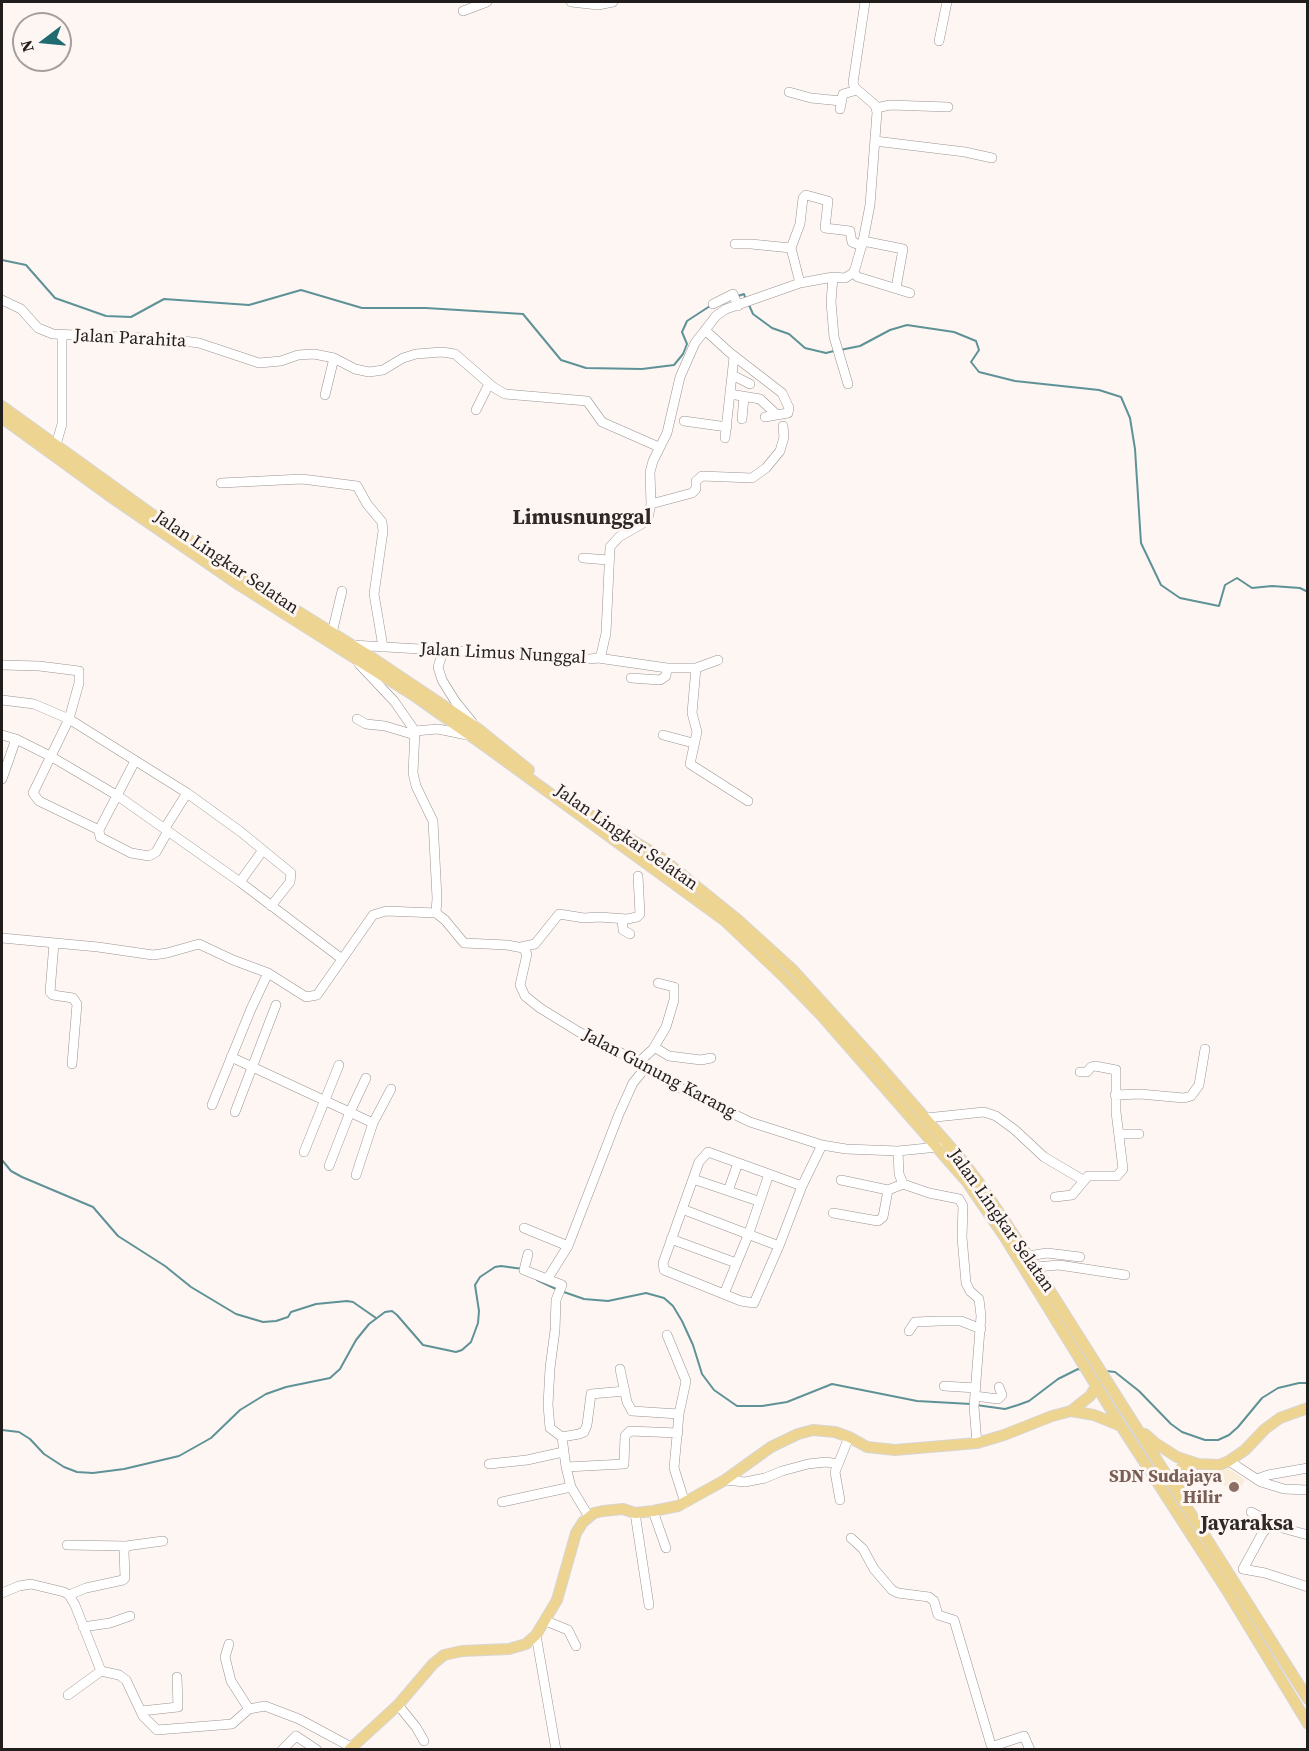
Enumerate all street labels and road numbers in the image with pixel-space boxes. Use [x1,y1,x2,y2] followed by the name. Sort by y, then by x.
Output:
[73,325,187,353] street label: Jalan Parahita
[149,507,303,619] street label: Jalan Lingkar Selatan
[419,639,587,669] street label: Jalan Limus Nunggal
[550,780,702,896] street label: Jalan Lingkar Selatan
[578,1024,740,1124] street label: Jalan Gunung Karang
[943,1145,1059,1297] street label: Jalan Lingkar Selatan

